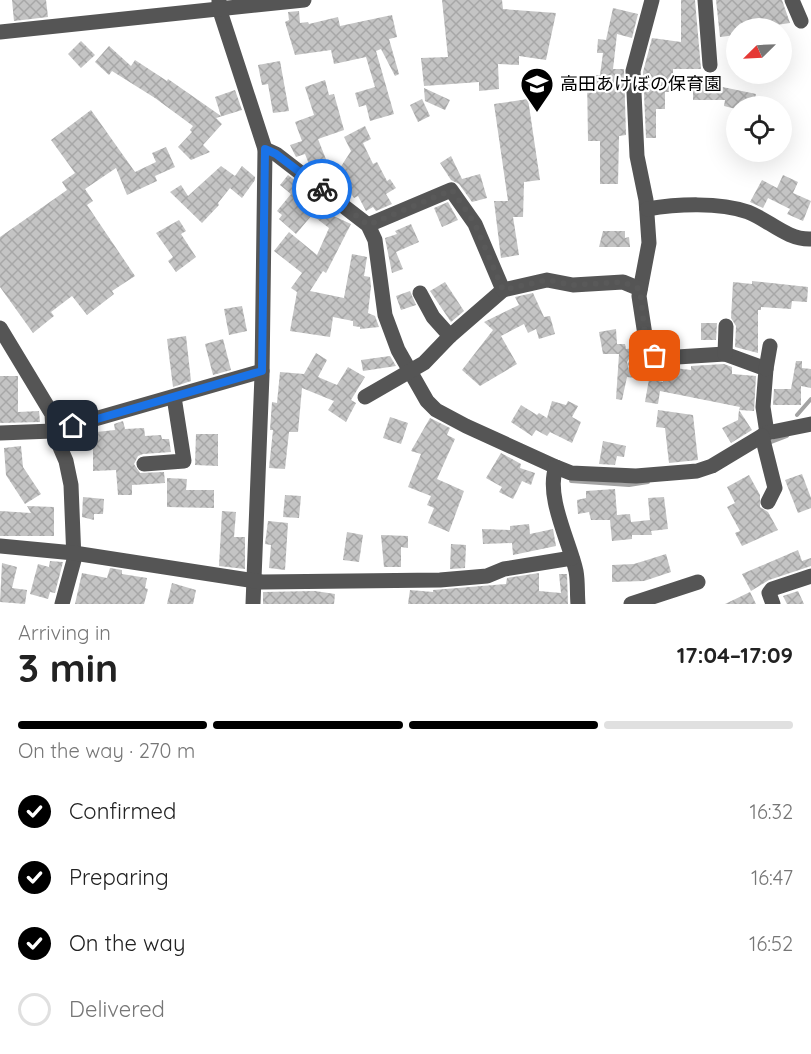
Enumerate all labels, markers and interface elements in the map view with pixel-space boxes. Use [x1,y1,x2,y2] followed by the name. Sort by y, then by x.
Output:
[726,18,792,84] north arrow
[726,18,792,162] map controls
[519,66,555,113] school or university icon: 高田あけぼの保育園
[560,72,722,95] place label: 高田あけぼの保育園
[726,96,792,162] button: locate
[292,159,352,219] courier
[306,173,339,206] icon: bike
[629,330,680,381] pin
[638,339,671,372] icon: bag
[47,400,98,451] pin
[56,409,89,442] icon: home
[18,620,111,645] text: Arriving in
[677,641,793,669] text: 17:04–17:09
[18,643,118,692] text: 3 min
[18,738,195,763] text: On the way · 270 m
[18,795,51,828] icon: check
[69,797,176,825] text: Confirmed
[750,799,793,824] text: 16:32
[18,861,51,894] icon: check
[69,863,169,891] text: Preparing
[751,865,793,890] text: 16:47
[18,927,51,960] icon: check
[69,929,185,957] text: On the way
[749,931,793,956] text: 16:52
[69,995,165,1023] text: Delivered

